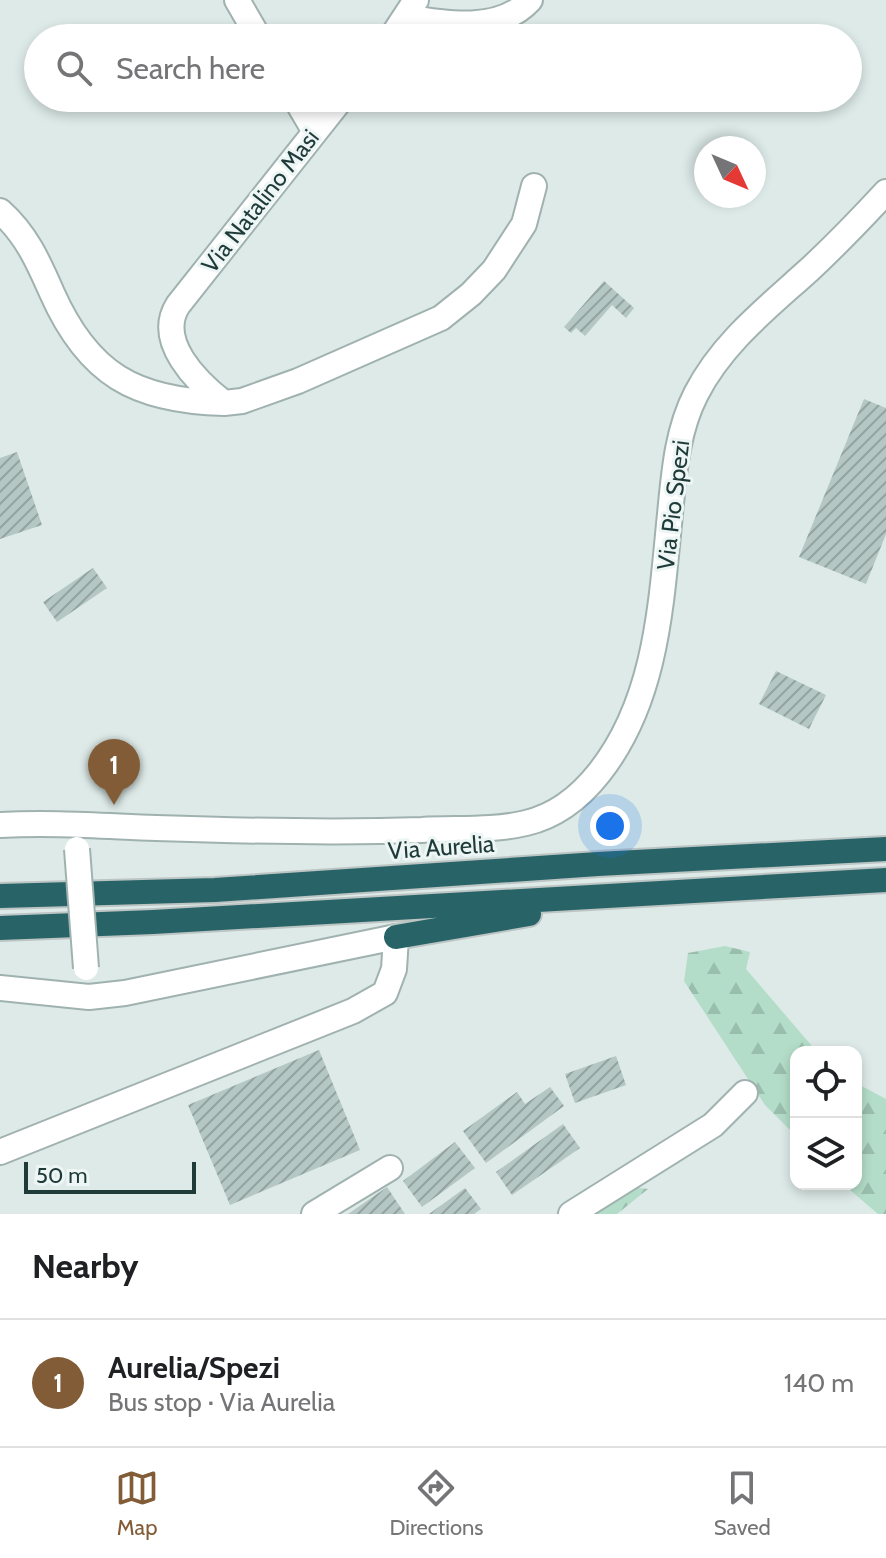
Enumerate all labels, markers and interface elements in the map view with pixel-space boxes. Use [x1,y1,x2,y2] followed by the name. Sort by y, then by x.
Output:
[24,24,862,112] search box
[52,46,96,90] icon: search
[116,50,265,87] text: Search here
[195,124,325,278] street label: Via Natalino Masi
[694,136,766,208] north arrow
[651,438,695,572] street label: Via Pio Spezi
[88,739,140,805] pin: 1
[590,806,630,846] your location
[387,829,496,865] street label: Via Aurelia
[790,1046,862,1190] map controls
[790,1046,862,1118] button: locate
[790,1118,862,1190] button: layers
[24,1158,196,1194] scale bar
[36,1162,88,1189] text: 50 m
[32,1245,139,1287] text: Nearby
[108,1349,280,1386] text: Aurelia/Spezi
[53,1367,63,1399] text: 1
[784,1367,854,1399] text: 140 m
[108,1386,335,1418] text: Bus stop · Via Aurelia
[115,1466,159,1541] tab: Map
[389,1466,483,1541] tab: Directions
[714,1466,771,1541] tab: Saved

